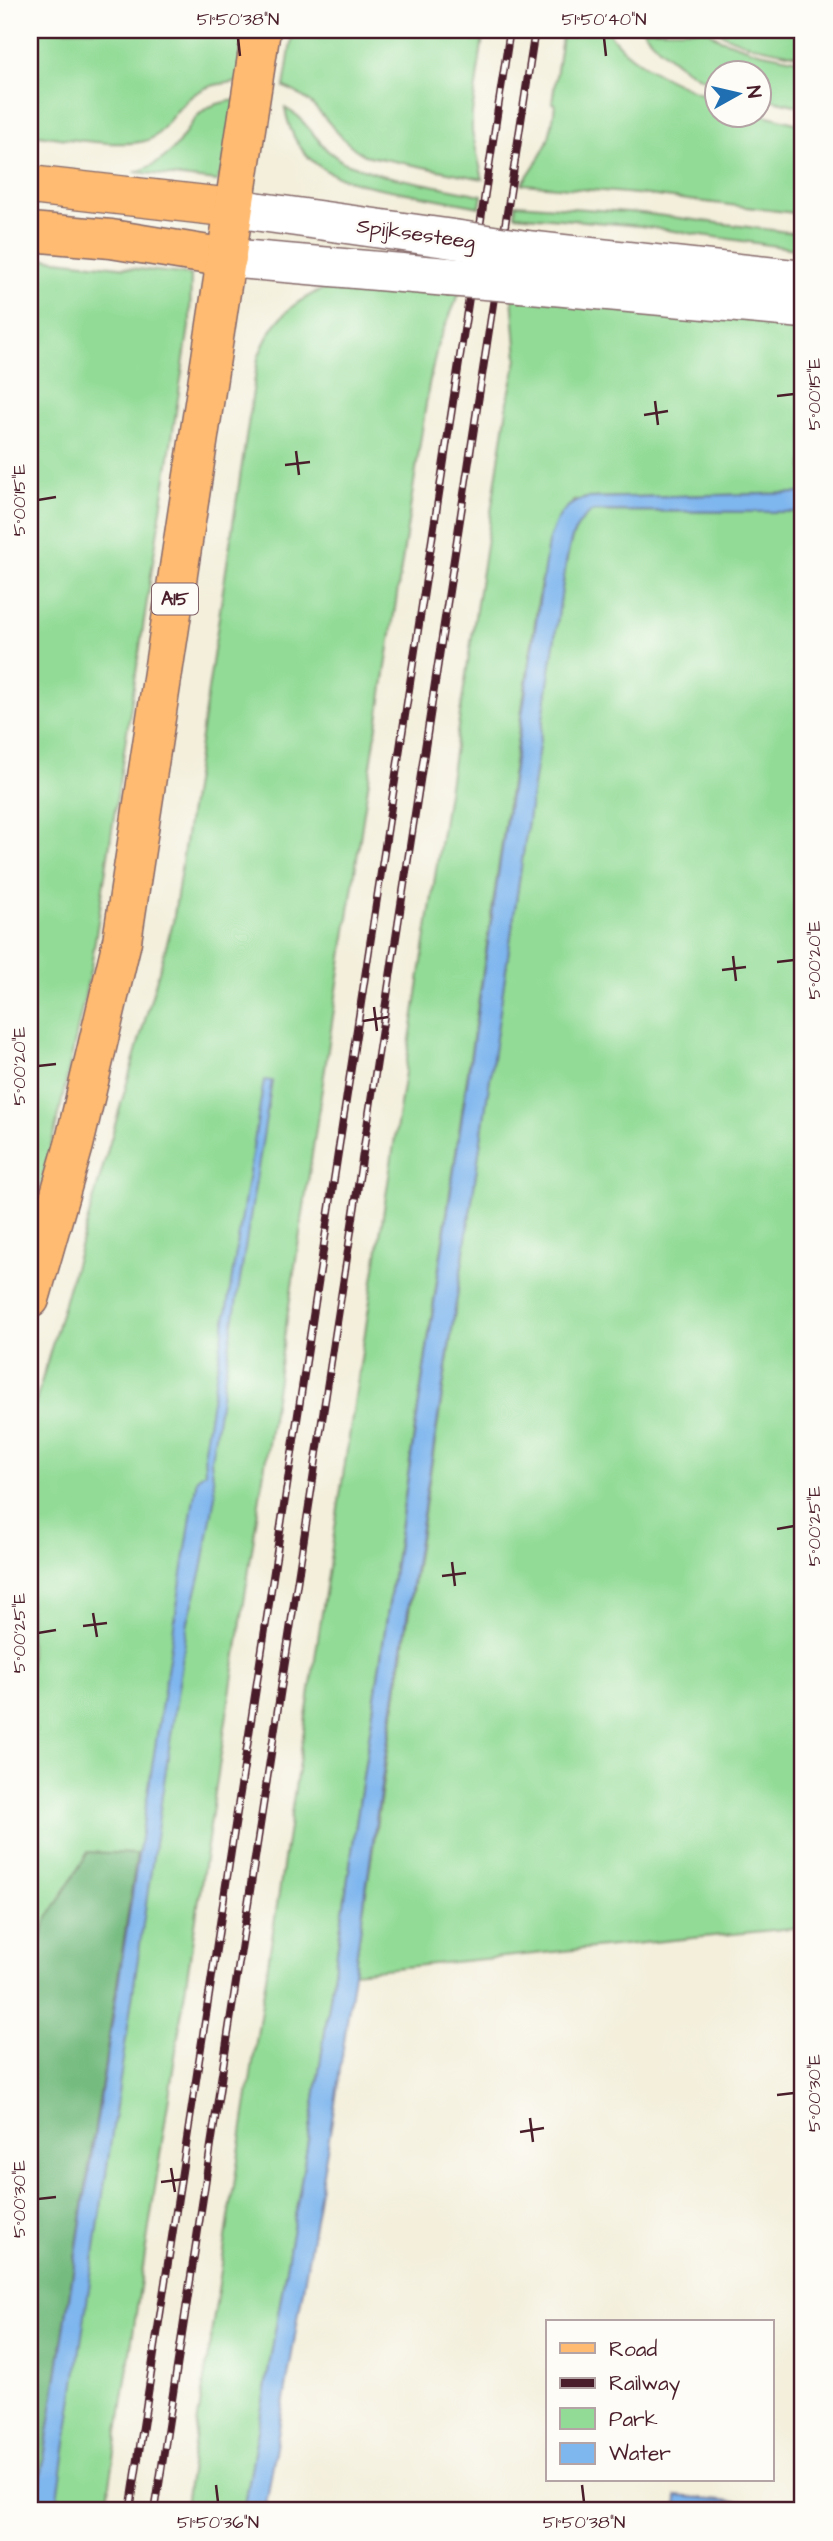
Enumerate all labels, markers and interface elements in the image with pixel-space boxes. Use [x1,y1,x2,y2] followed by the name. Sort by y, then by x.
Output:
[197,7,279,32] text: 51°50'38"N
[561,7,647,32] text: 51°50'40"N
[704,60,774,130] north arrow
[739,84,768,100] text: N
[355,211,477,259] street label: Spijksesteeg
[802,358,827,430] text: 5°00'15"E
[7,464,32,536] text: 5°00'15"E
[152,584,198,614] road number: A15
[802,920,827,999] text: 5°00'20"E
[7,1026,32,1105] text: 5°00'20"E
[802,1486,827,1566] text: 5°00'25"E
[7,1593,32,1673] text: 5°00'25"E
[802,2054,827,2132] text: 5°00'30"E
[7,2160,32,2238] text: 5°00'30"E
[546,2320,774,2482] legend
[609,2335,657,2364] text: Road
[609,2369,681,2400] text: Railway
[609,2405,658,2434] text: Park
[609,2439,671,2468] text: Water
[177,2510,259,2535] text: 51°50'36"N
[543,2510,625,2535] text: 51°50'38"N

